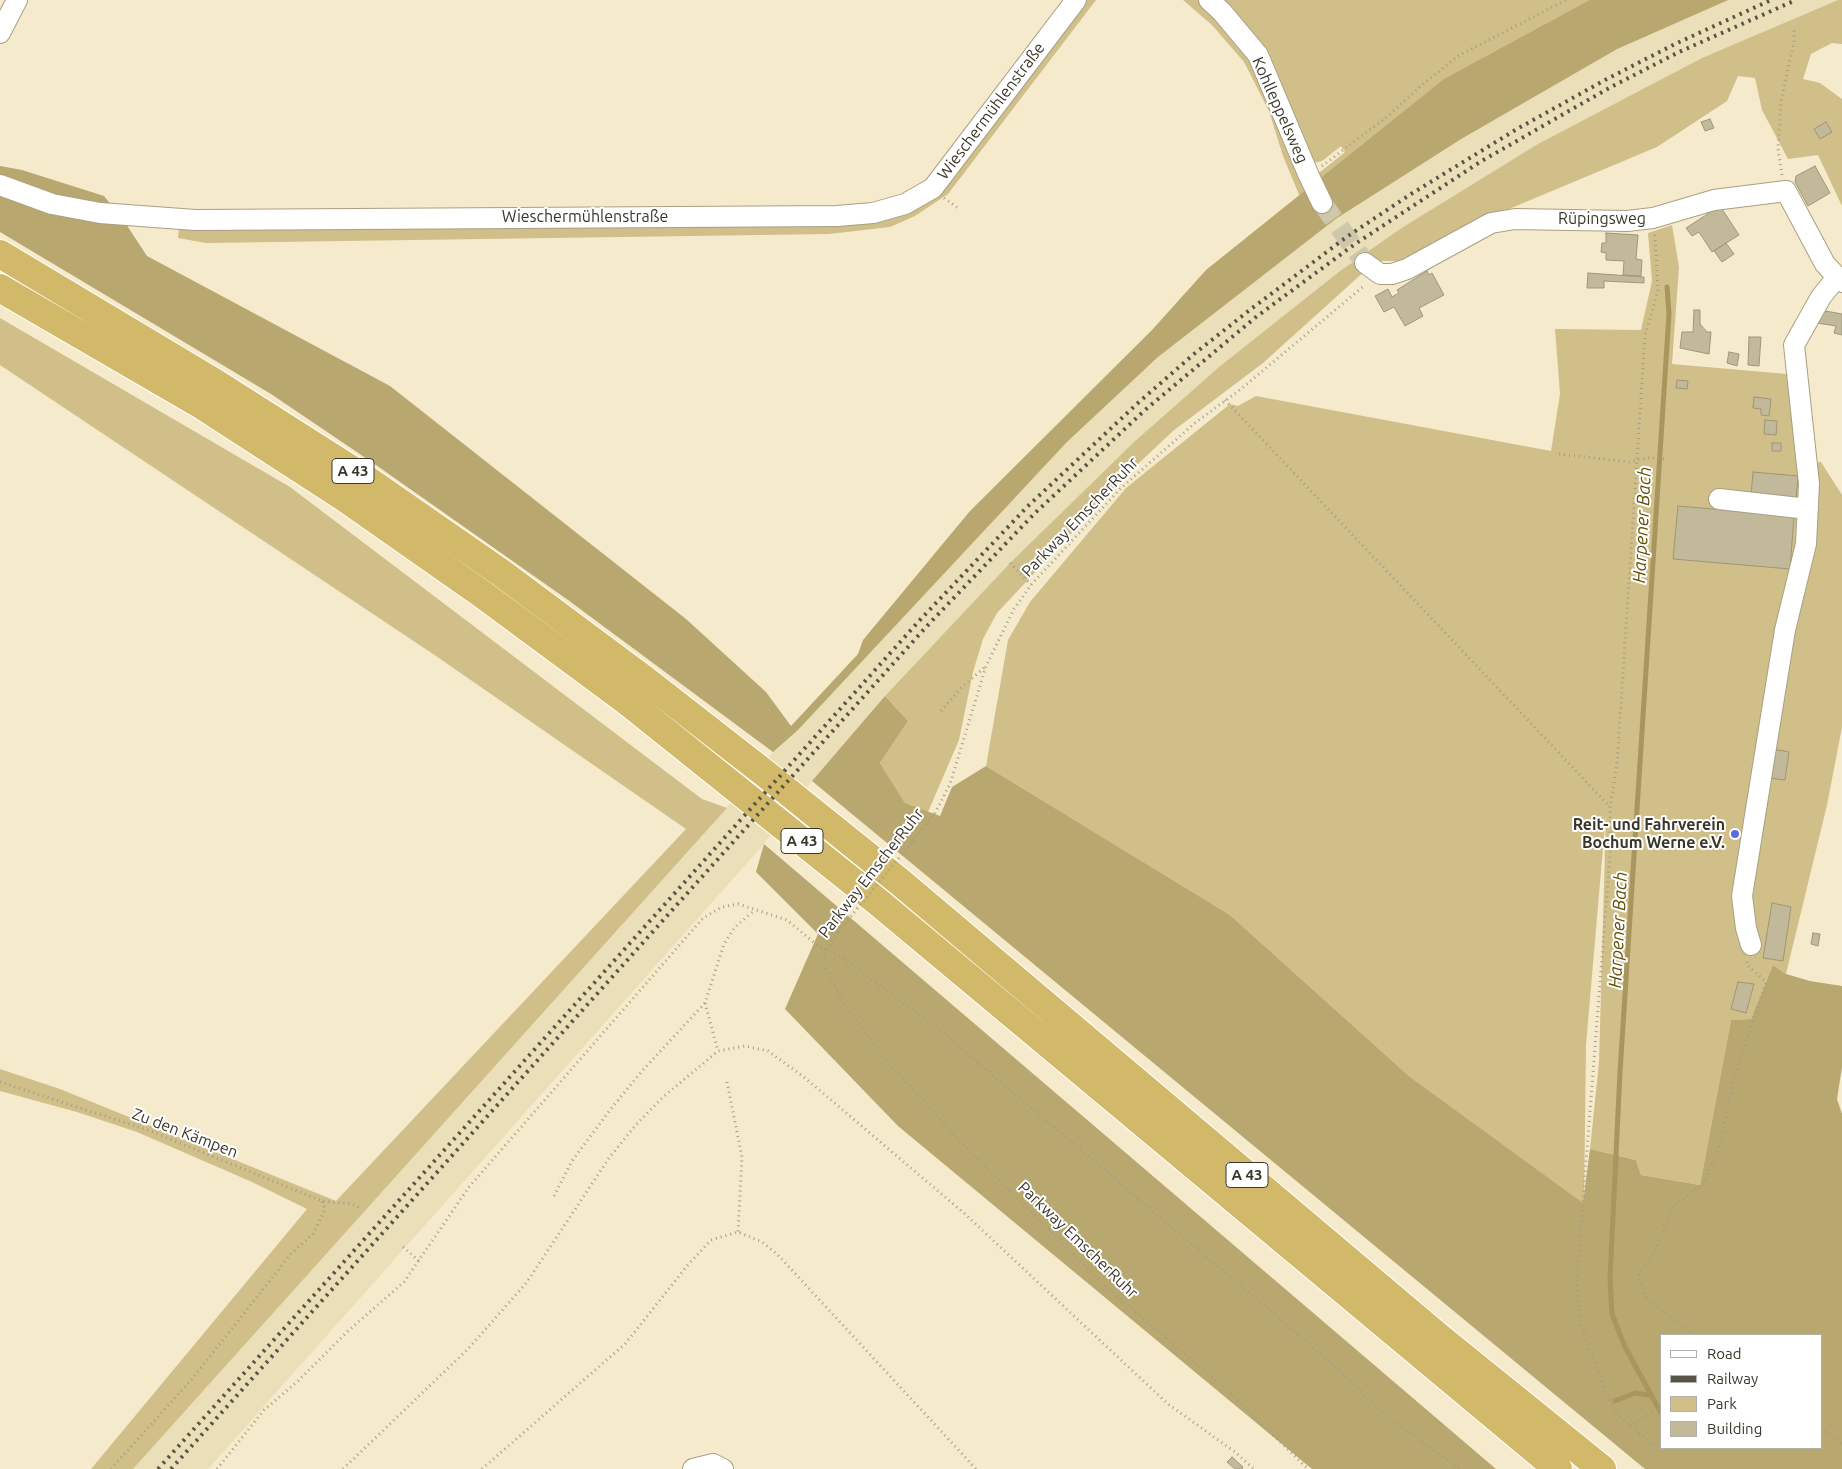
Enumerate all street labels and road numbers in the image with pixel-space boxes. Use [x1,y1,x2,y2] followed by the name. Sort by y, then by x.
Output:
[933,39,1049,183] street label: Wieschermühlenstraße
[1248,54,1312,166] street label: Kohlleppelsweg
[502,207,668,227] street label: Wieschermühlenstraße
[1558,209,1646,229] street label: Rüpingsweg
[1018,453,1142,581] street label: Parkway EmscherRuhr
[332,458,374,484] road number: A 43
[814,804,928,942] street label: Parkway EmscherRuhr
[781,828,823,854] road number: A 43
[129,1104,241,1162] street label: Zu den Kämpen
[1226,1162,1268,1188] road number: A 43
[1014,1178,1142,1302] street label: Parkway EmscherRuhr

